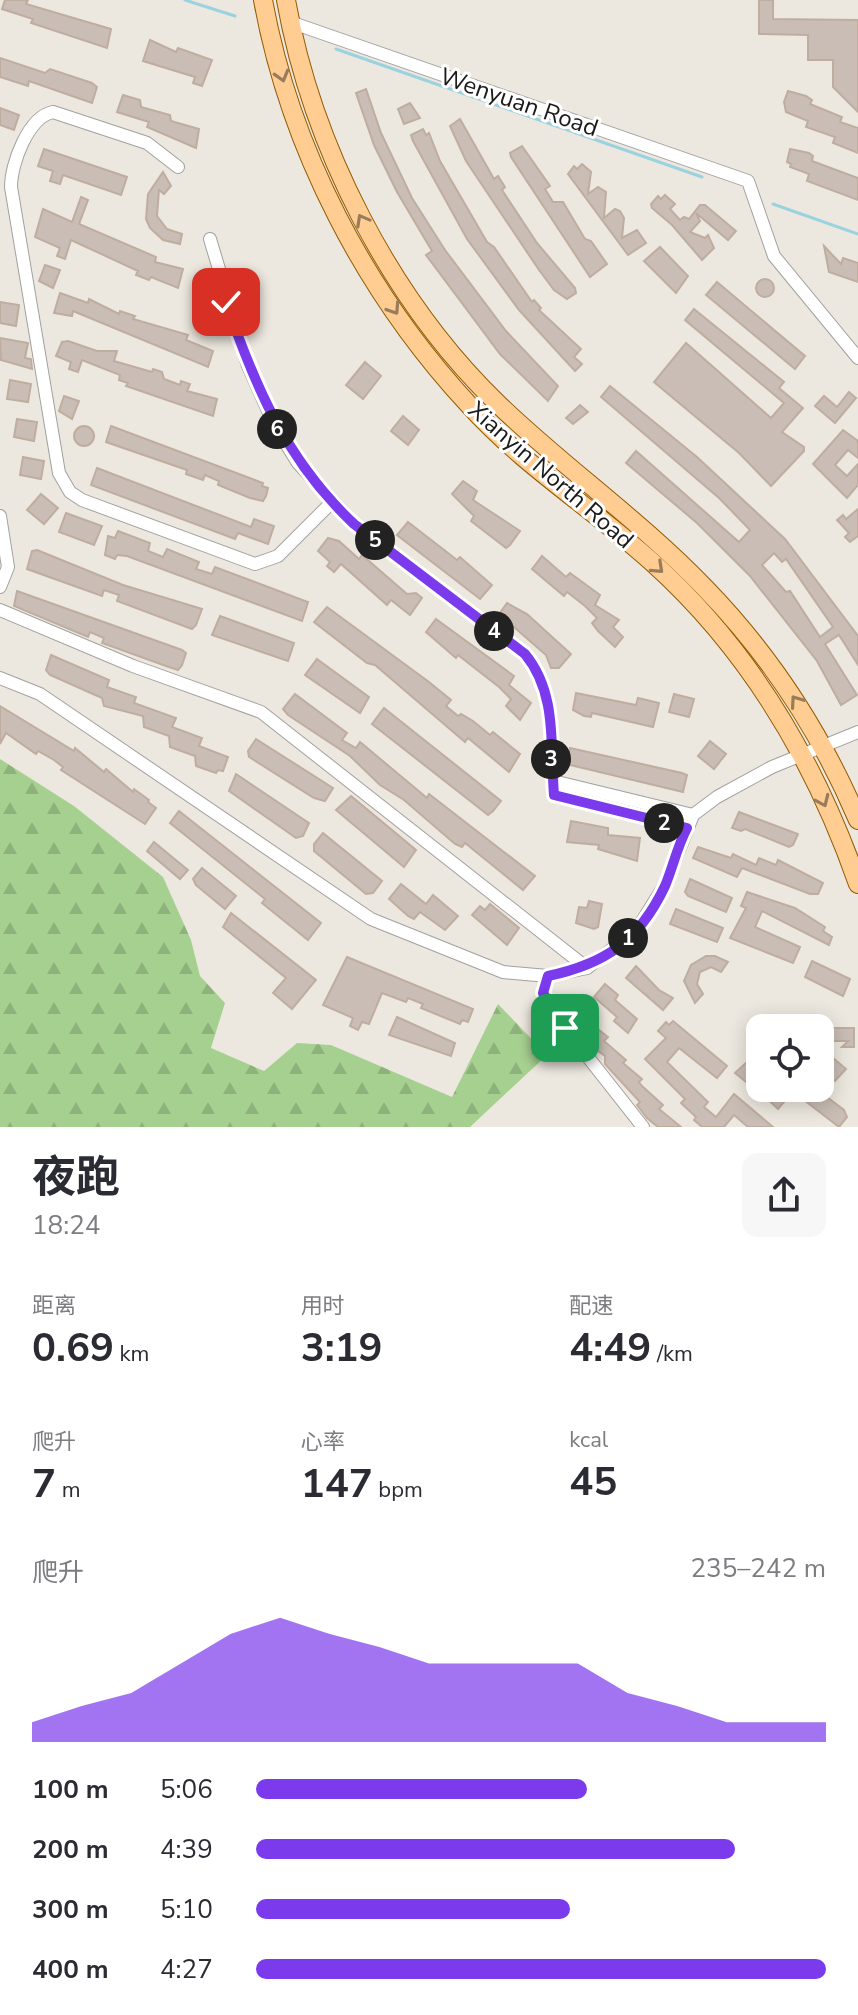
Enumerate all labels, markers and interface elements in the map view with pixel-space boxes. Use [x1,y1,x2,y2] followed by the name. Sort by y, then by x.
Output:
[436,60,602,144] street label: Wenyuan Road
[273,68,289,82] one-way arrow
[357,213,372,228] one-way arrow
[192,268,260,336] pin
[204,280,248,324] icon: check
[385,300,400,314] one-way arrow
[461,394,641,556] street label: Xianyin North Road
[257,409,297,449] pin: 6
[270,414,284,444] text: 6
[355,520,395,560] pin: 5
[368,525,382,555] text: 5
[649,559,663,574] one-way arrow
[474,611,514,651] pin: 4
[487,616,501,646] text: 4
[791,696,806,710] one-way arrow
[531,739,571,779] pin: 3
[544,744,558,774] text: 3
[813,793,829,807] one-way arrow
[644,803,684,843] pin: 2
[657,808,671,838] text: 2
[608,918,648,958] pin: 1
[621,923,635,953] text: 1
[531,994,599,1062] pin
[543,1006,587,1050] icon: arrive
[746,1014,834,1102] map controls
[746,1014,834,1102] button: locate
[32,1148,120,1208] text: 夜跑
[742,1153,826,1237] button: share
[32,1208,100,1243] text: 18:24
[32,1291,76,1321] text: 距离
[301,1291,345,1321] text: 用时
[569,1291,613,1321] text: 配速
[32,1321,114,1375] text: 0.69
[301,1321,383,1375] text: 3:19
[569,1321,651,1375] text: 4:49
[114,1339,149,1369] text: km
[651,1339,693,1369] text: /km
[569,1425,608,1455] text: kcal
[32,1427,76,1457] text: 爬升
[301,1427,345,1457] text: 心率
[569,1455,617,1509] text: 45
[32,1457,56,1511] text: 7
[301,1457,373,1511] text: 147
[56,1475,81,1505] text: m
[373,1475,423,1505] text: bpm
[690,1551,826,1586] text: 235–242 m
[32,1555,84,1590] text: 爬升
[32,1772,109,1807] text: 100 m
[160,1772,213,1807] text: 5:06
[32,1832,109,1867] text: 200 m
[160,1832,213,1867] text: 4:39
[32,1892,109,1927] text: 300 m
[160,1892,213,1927] text: 5:10
[32,1952,109,1987] text: 400 m
[160,1952,213,1987] text: 4:27

